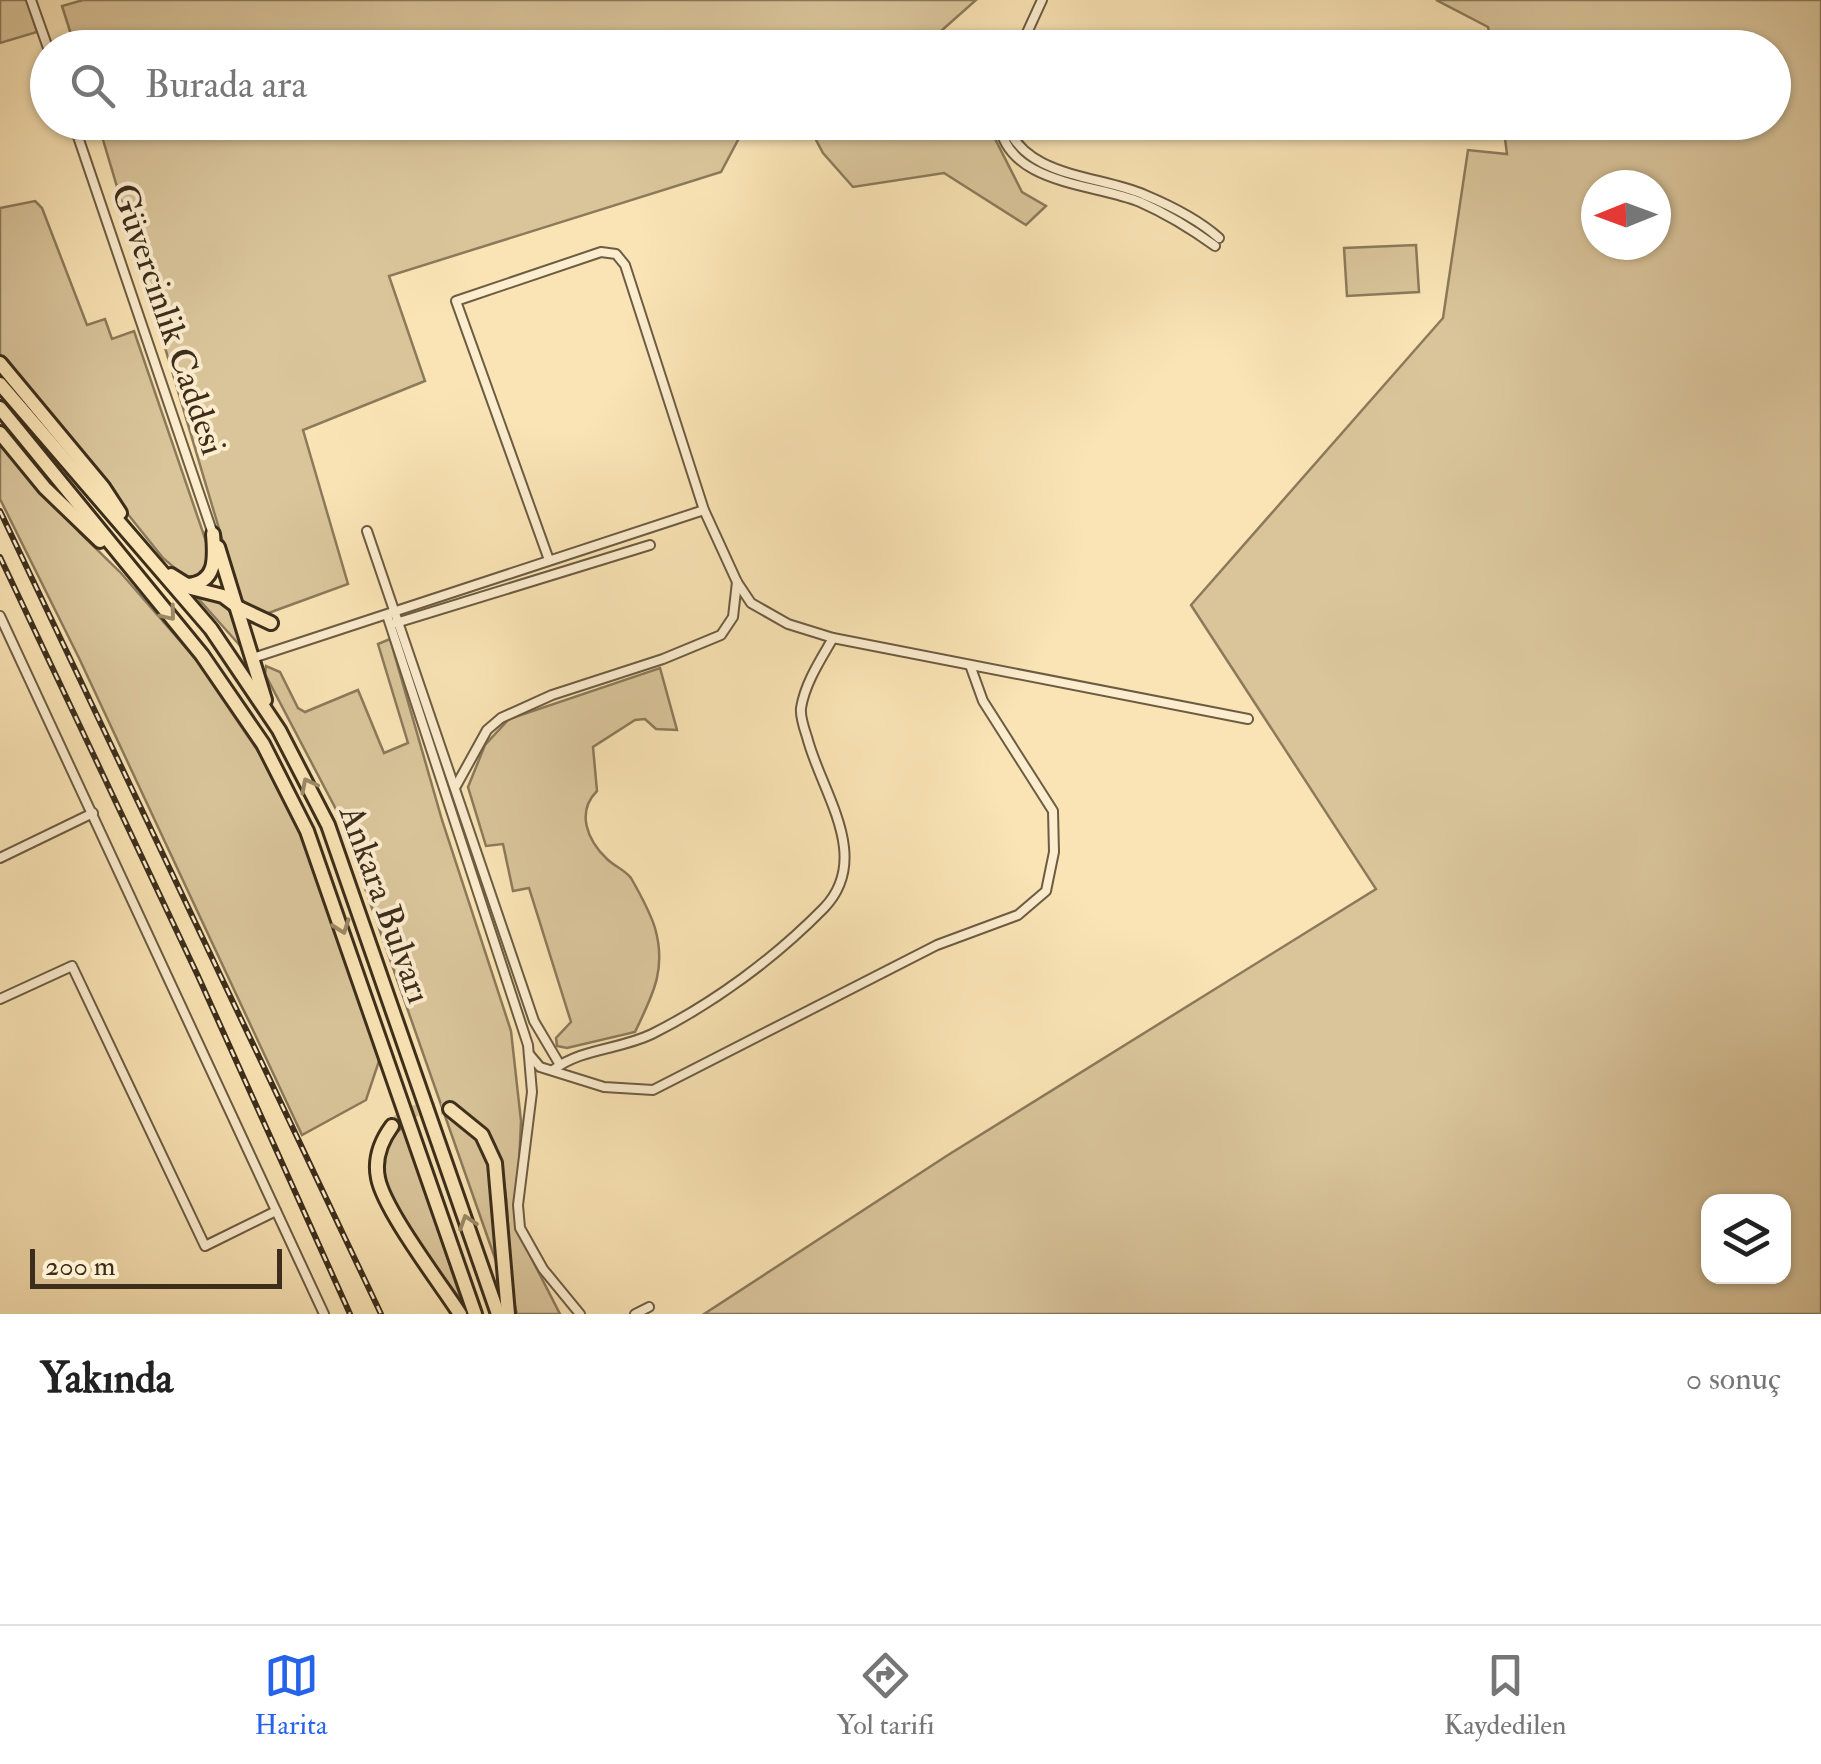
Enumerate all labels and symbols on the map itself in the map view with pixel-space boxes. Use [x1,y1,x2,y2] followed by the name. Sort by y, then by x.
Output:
[1581,170,1671,260] north arrow
[101,178,235,461] street label: Güvercinlik Caddesi
[157,603,175,621] one-way arrow
[301,778,320,796] one-way arrow
[329,798,441,1009] street label: Ankara Bulvarı
[330,917,351,934] one-way arrow
[458,1214,478,1231] one-way arrow
[30,1244,282,1288] scale bar

